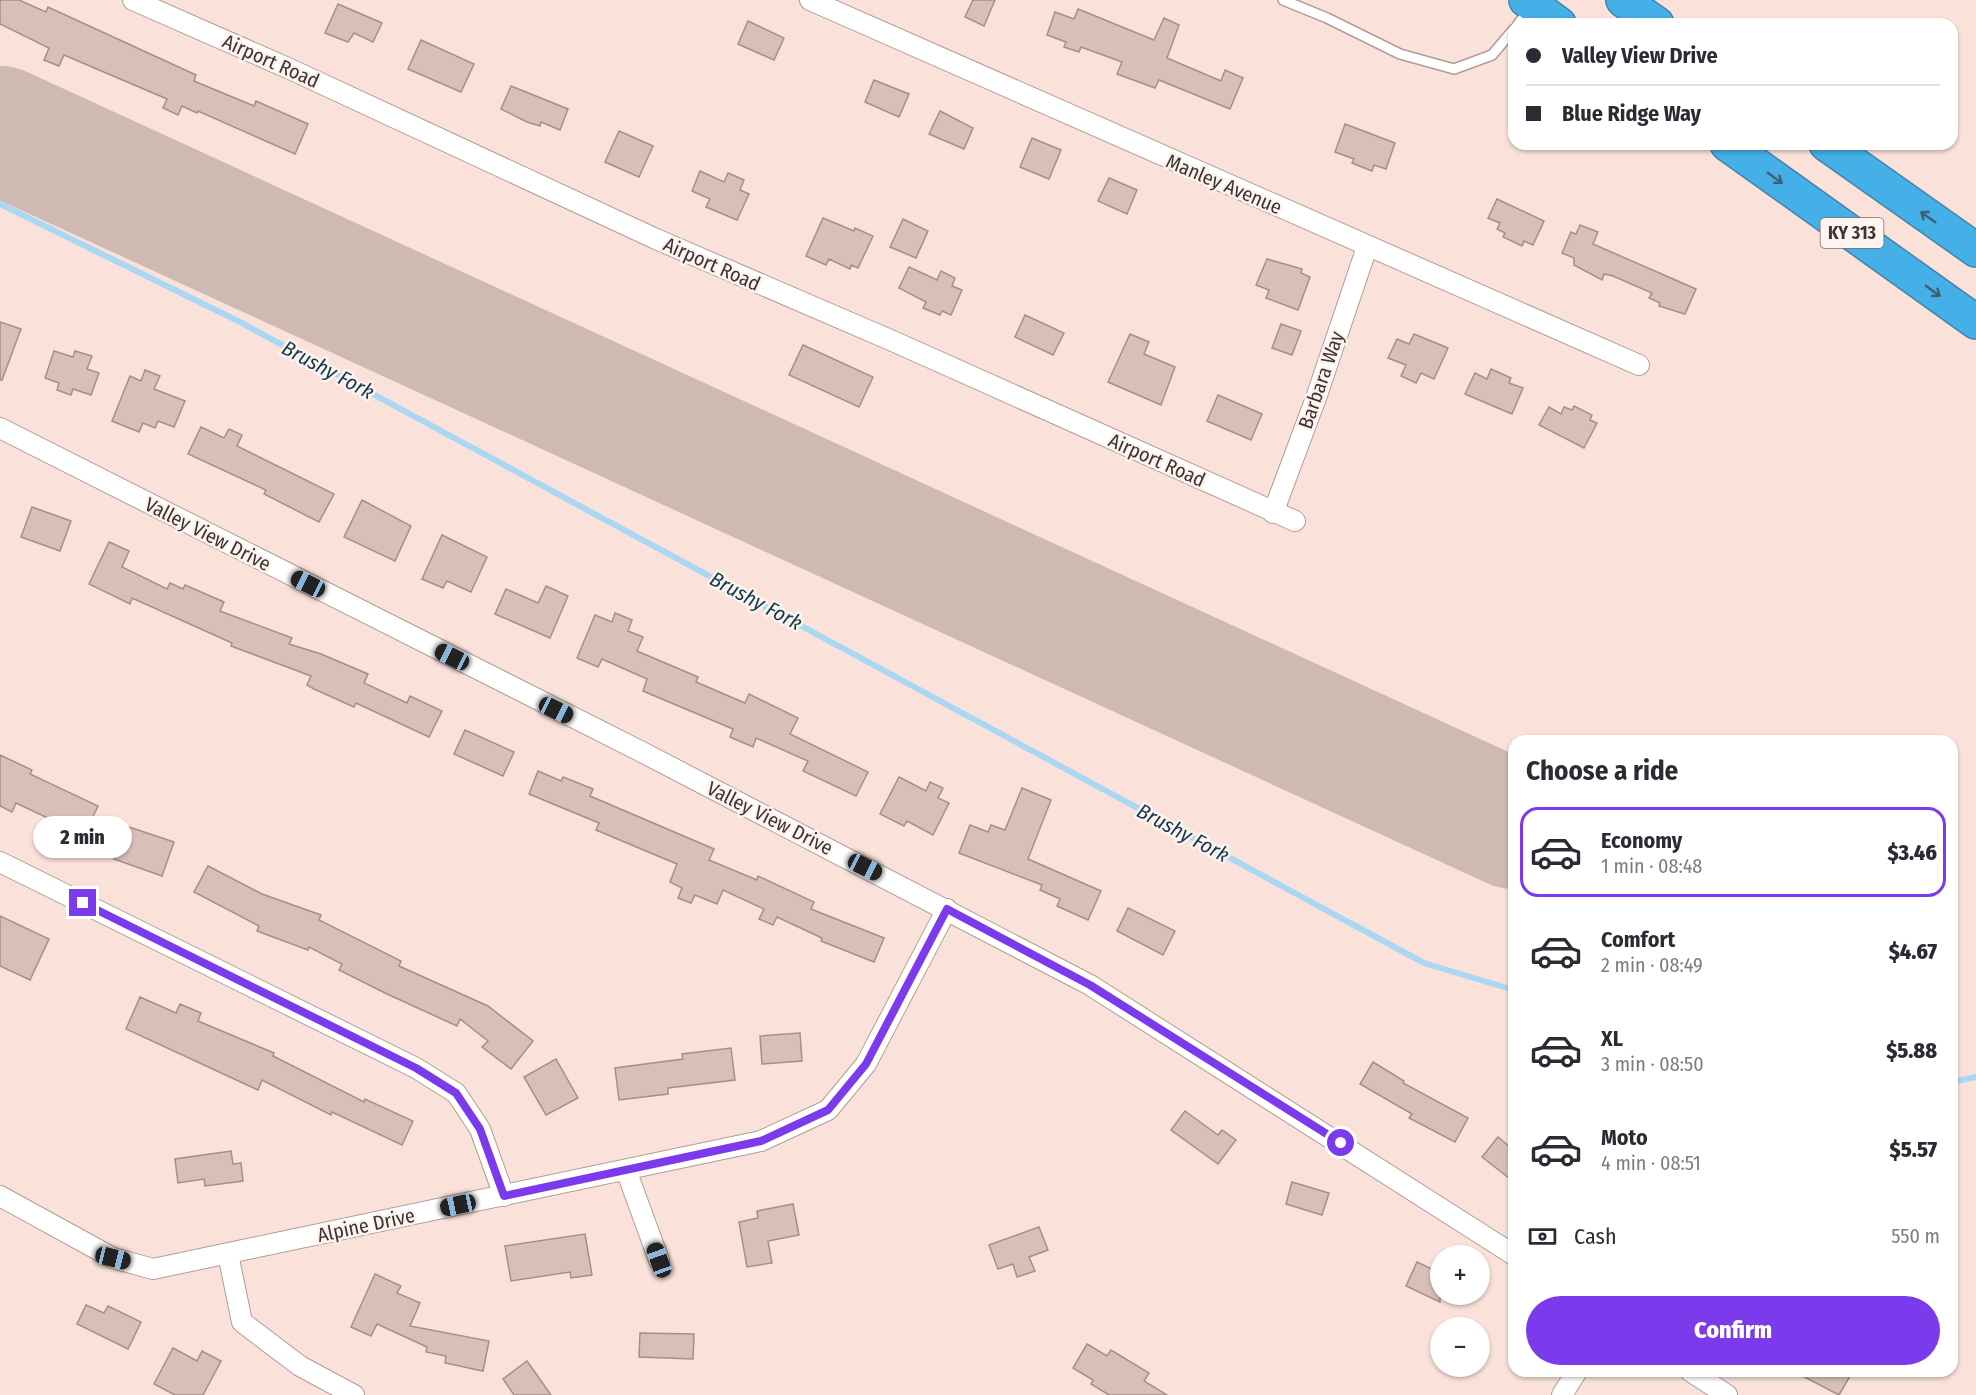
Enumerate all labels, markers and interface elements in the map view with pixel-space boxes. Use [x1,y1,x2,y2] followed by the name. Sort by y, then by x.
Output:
[219,29,323,93] street label: Airport Road
[1562,42,1718,69] text: Valley View Drive
[1562,100,1701,127] text: Blue Ridge Way
[1163,149,1285,219] street label: Manley Avenue
[1766,172,1782,184] one-way arrow
[1921,210,1937,223] one-way arrow
[1820,218,1884,248] road number: KY 313
[660,232,764,296] street label: Airport Road
[1925,285,1941,298] one-way arrow
[1293,328,1349,432] street label: Barbara Way
[277,335,379,405] water label: Brushy Fork
[1105,428,1209,492] street label: Airport Road
[141,492,275,576] street label: Valley View Drive
[705,566,807,636] water label: Brushy Fork
[288,568,328,600] car
[432,641,472,673] car
[536,694,576,726] car
[1526,755,1678,787] text: Choose a ride
[703,776,837,860] street label: Valley View Drive
[1132,798,1234,868] water label: Brushy Fork
[34,816,132,858] callout: 2 min
[60,825,105,849] text: 2 min
[1529,825,1583,879] icon: car
[1601,827,1682,854] text: Economy
[1887,839,1937,866] text: $3.46
[845,851,885,883] car
[1601,854,1702,878] text: 1 min · 08:48
[69,889,96,916] route end
[1529,924,1583,978] icon: car
[1601,926,1675,953] text: Comfort
[1889,938,1937,965] text: $4.67
[1601,953,1703,977] text: 2 min · 08:49
[1529,1023,1583,1077] icon: car
[1601,1025,1623,1052] text: XL
[1886,1037,1937,1064] text: $5.88
[1601,1052,1704,1076] text: 3 min · 08:50
[1529,1122,1583,1176] icon: car
[1601,1124,1648,1151] text: Moto
[1327,1129,1354,1156] route start
[1890,1136,1937,1163] text: $5.57
[1601,1151,1701,1175] text: 4 min · 08:51
[439,1192,477,1218] car
[315,1203,417,1247] street label: Alpine Drive
[1526,1220,1559,1253] icon: cash
[1574,1223,1617,1250] text: Cash
[1891,1224,1940,1248] text: 550 m
[644,1240,674,1280] car
[93,1245,133,1271] car
[1430,1245,1490,1377] map controls
[1430,1245,1490,1305] button: +
[1526,1296,1940,1365] button: Confirm
[1430,1317,1490,1377] button: −

